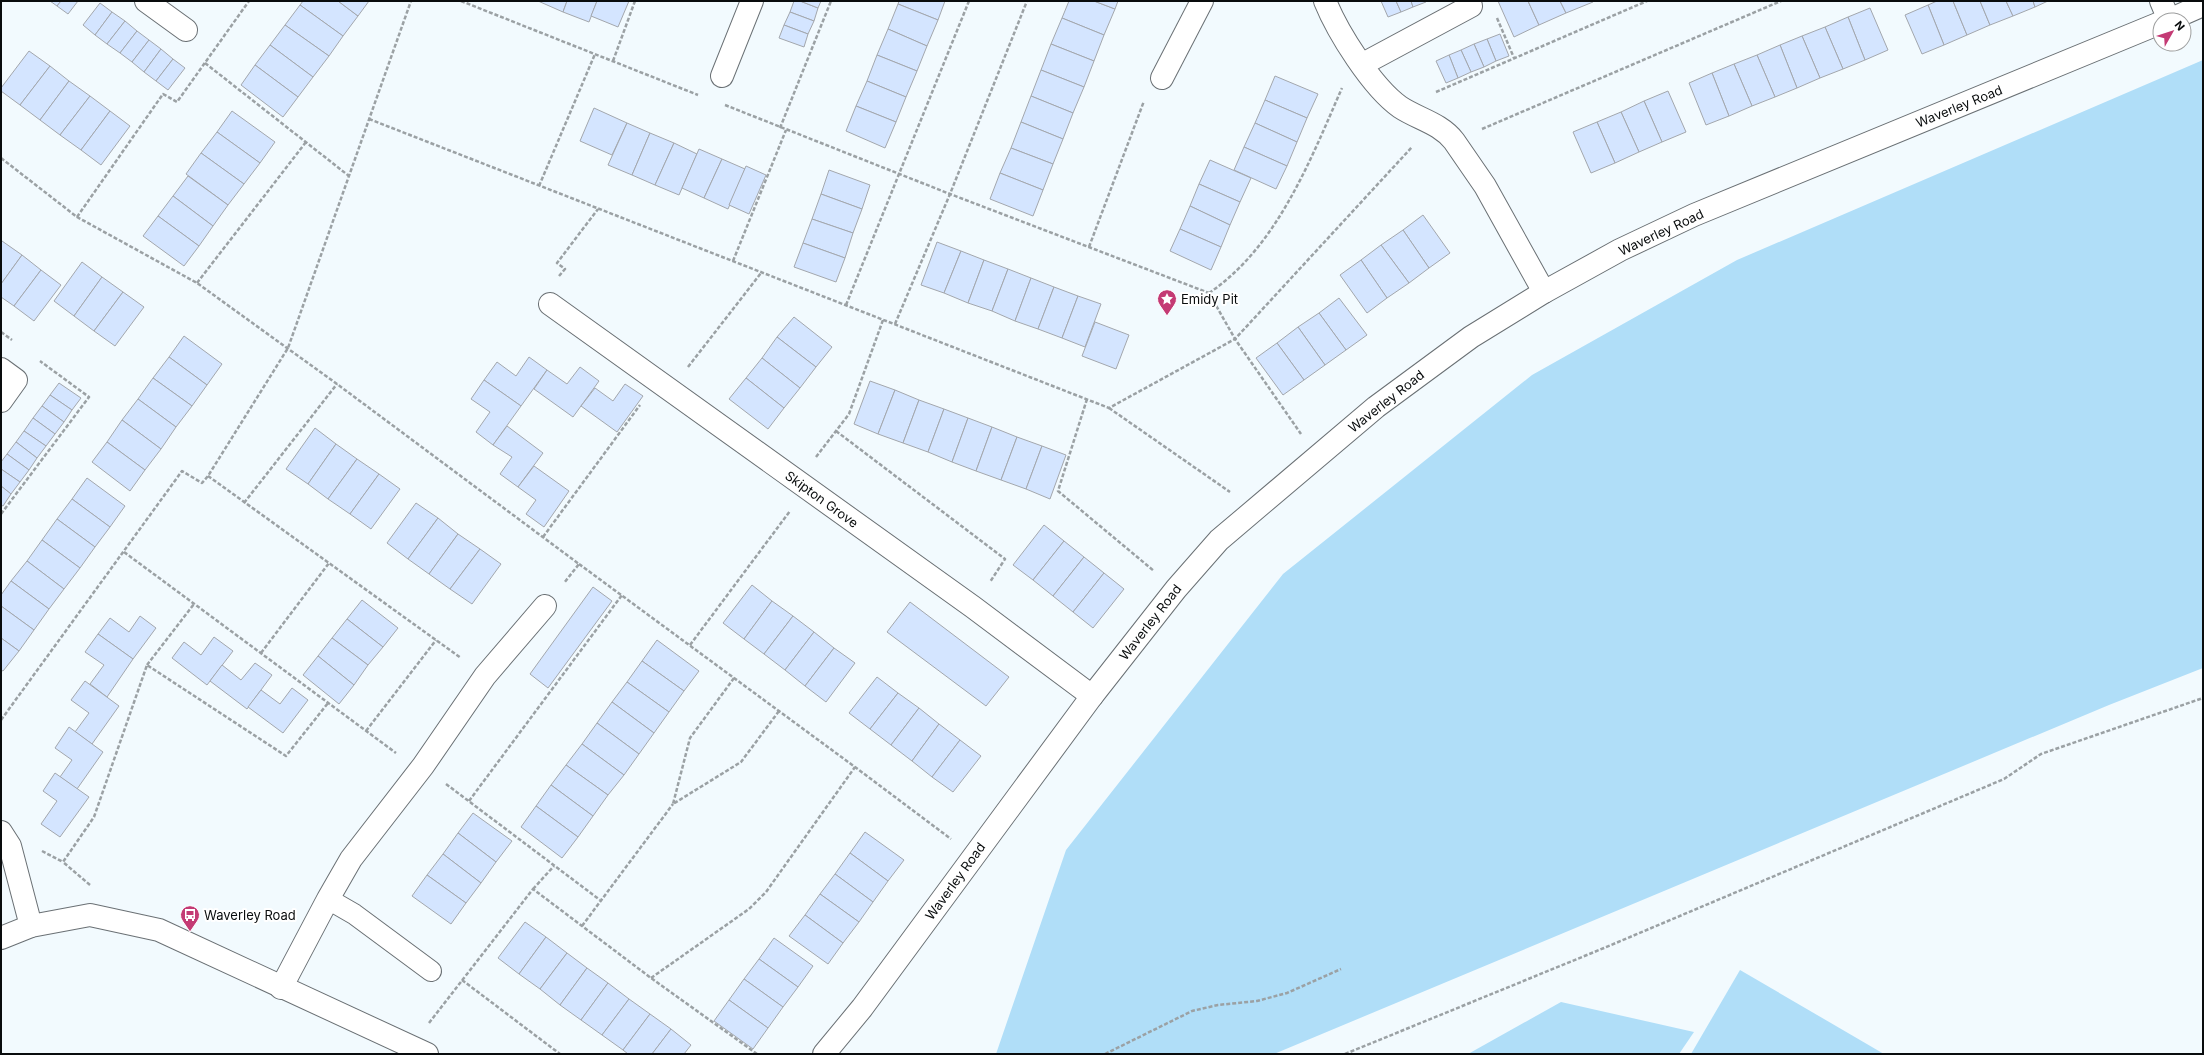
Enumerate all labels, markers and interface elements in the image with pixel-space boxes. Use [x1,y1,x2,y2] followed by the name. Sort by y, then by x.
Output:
[2152,12,2192,52] north arrow
[2172,18,2188,33] text: N
[1913,81,2005,131] street label: Waverley Road
[1616,205,1706,259] street label: Waverley Road
[1156,288,1178,316] place icon: Emidy Pit
[1181,291,1238,307] place label: Emidy Pit
[1345,366,1427,436] street label: Waverley Road
[782,467,862,531] street label: Skipton Grove
[1115,581,1185,663] street label: Waverley Road
[922,839,988,923] street label: Waverley Road
[179,904,201,932] bus stop icon: Waverley Road
[204,907,296,923] place label: Waverley Road

